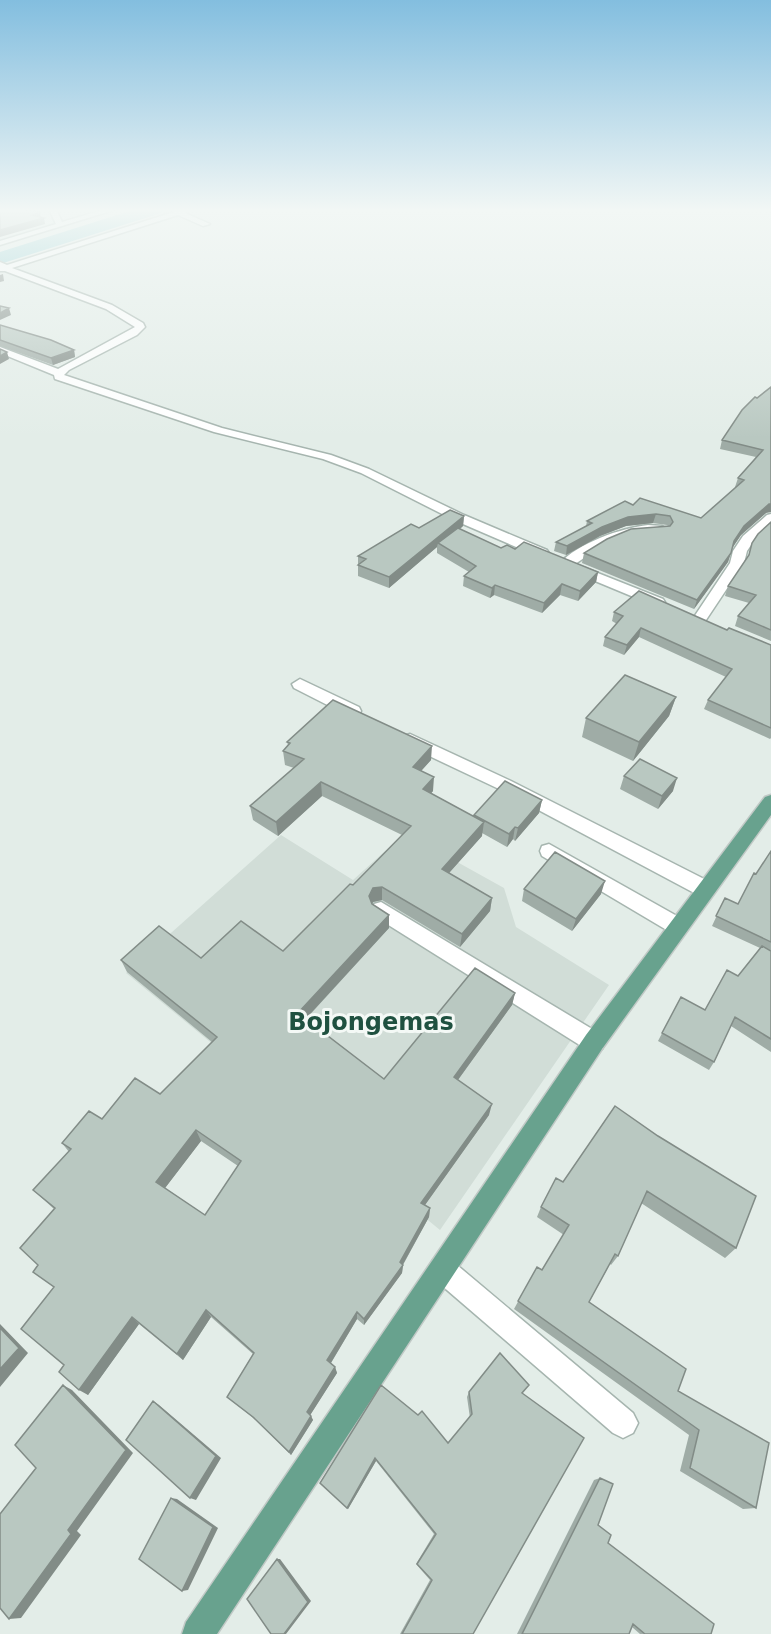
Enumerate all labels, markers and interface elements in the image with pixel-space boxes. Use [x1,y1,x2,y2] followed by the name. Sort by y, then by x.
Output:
[288,1008,454,1036] district label: Bojongemas

